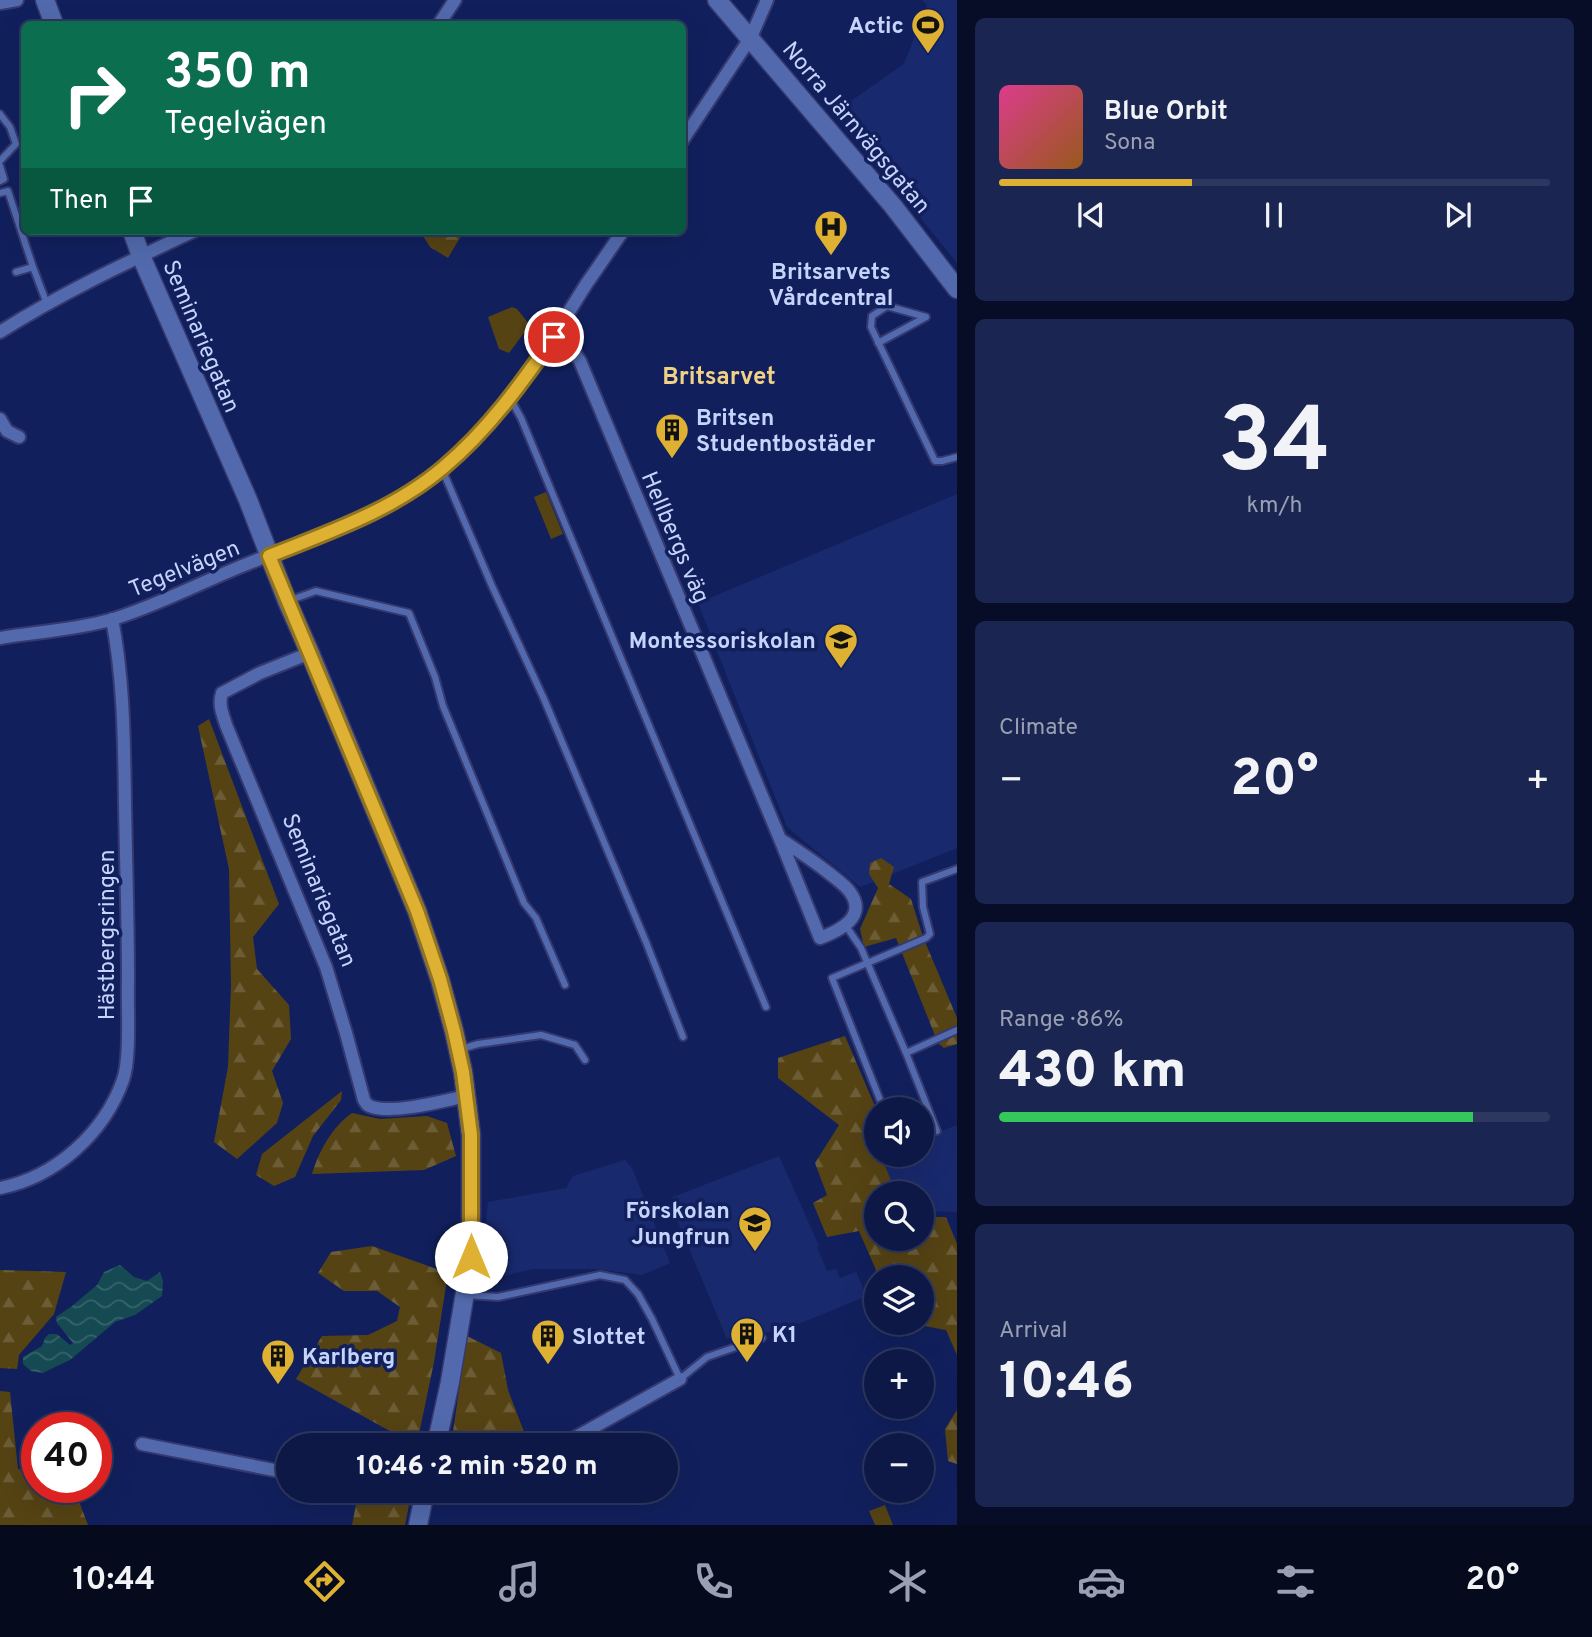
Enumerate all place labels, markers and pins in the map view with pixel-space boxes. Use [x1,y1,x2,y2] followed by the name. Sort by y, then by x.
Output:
[909,6,947,55] sports icon: Actic
[848,13,904,42] place label: Actic
[812,208,850,257] hospital icon: Britsarvets Vårdcentral
[768,259,894,314] place label: Britsarvets Vårdcentral
[524,307,584,367] pin
[696,405,876,460] place label: Britsen Studentbostäder
[653,411,691,460] building icon: Britsen Studentbostäder
[822,621,860,670] school or university icon: Montessoriskolan
[629,628,816,657] place label: Montessoriskolan
[625,1198,730,1253] place label: Förskolan Jungfrun
[736,1204,774,1253] school or university icon: Förskolan Jungfrun
[728,1315,766,1364] building icon: K1
[529,1317,567,1366] building icon: Slottet
[772,1322,797,1351] place label: K1
[572,1324,645,1353] place label: Slottet
[259,1337,297,1386] building icon: Karlberg
[302,1344,395,1373] place label: Karlberg

